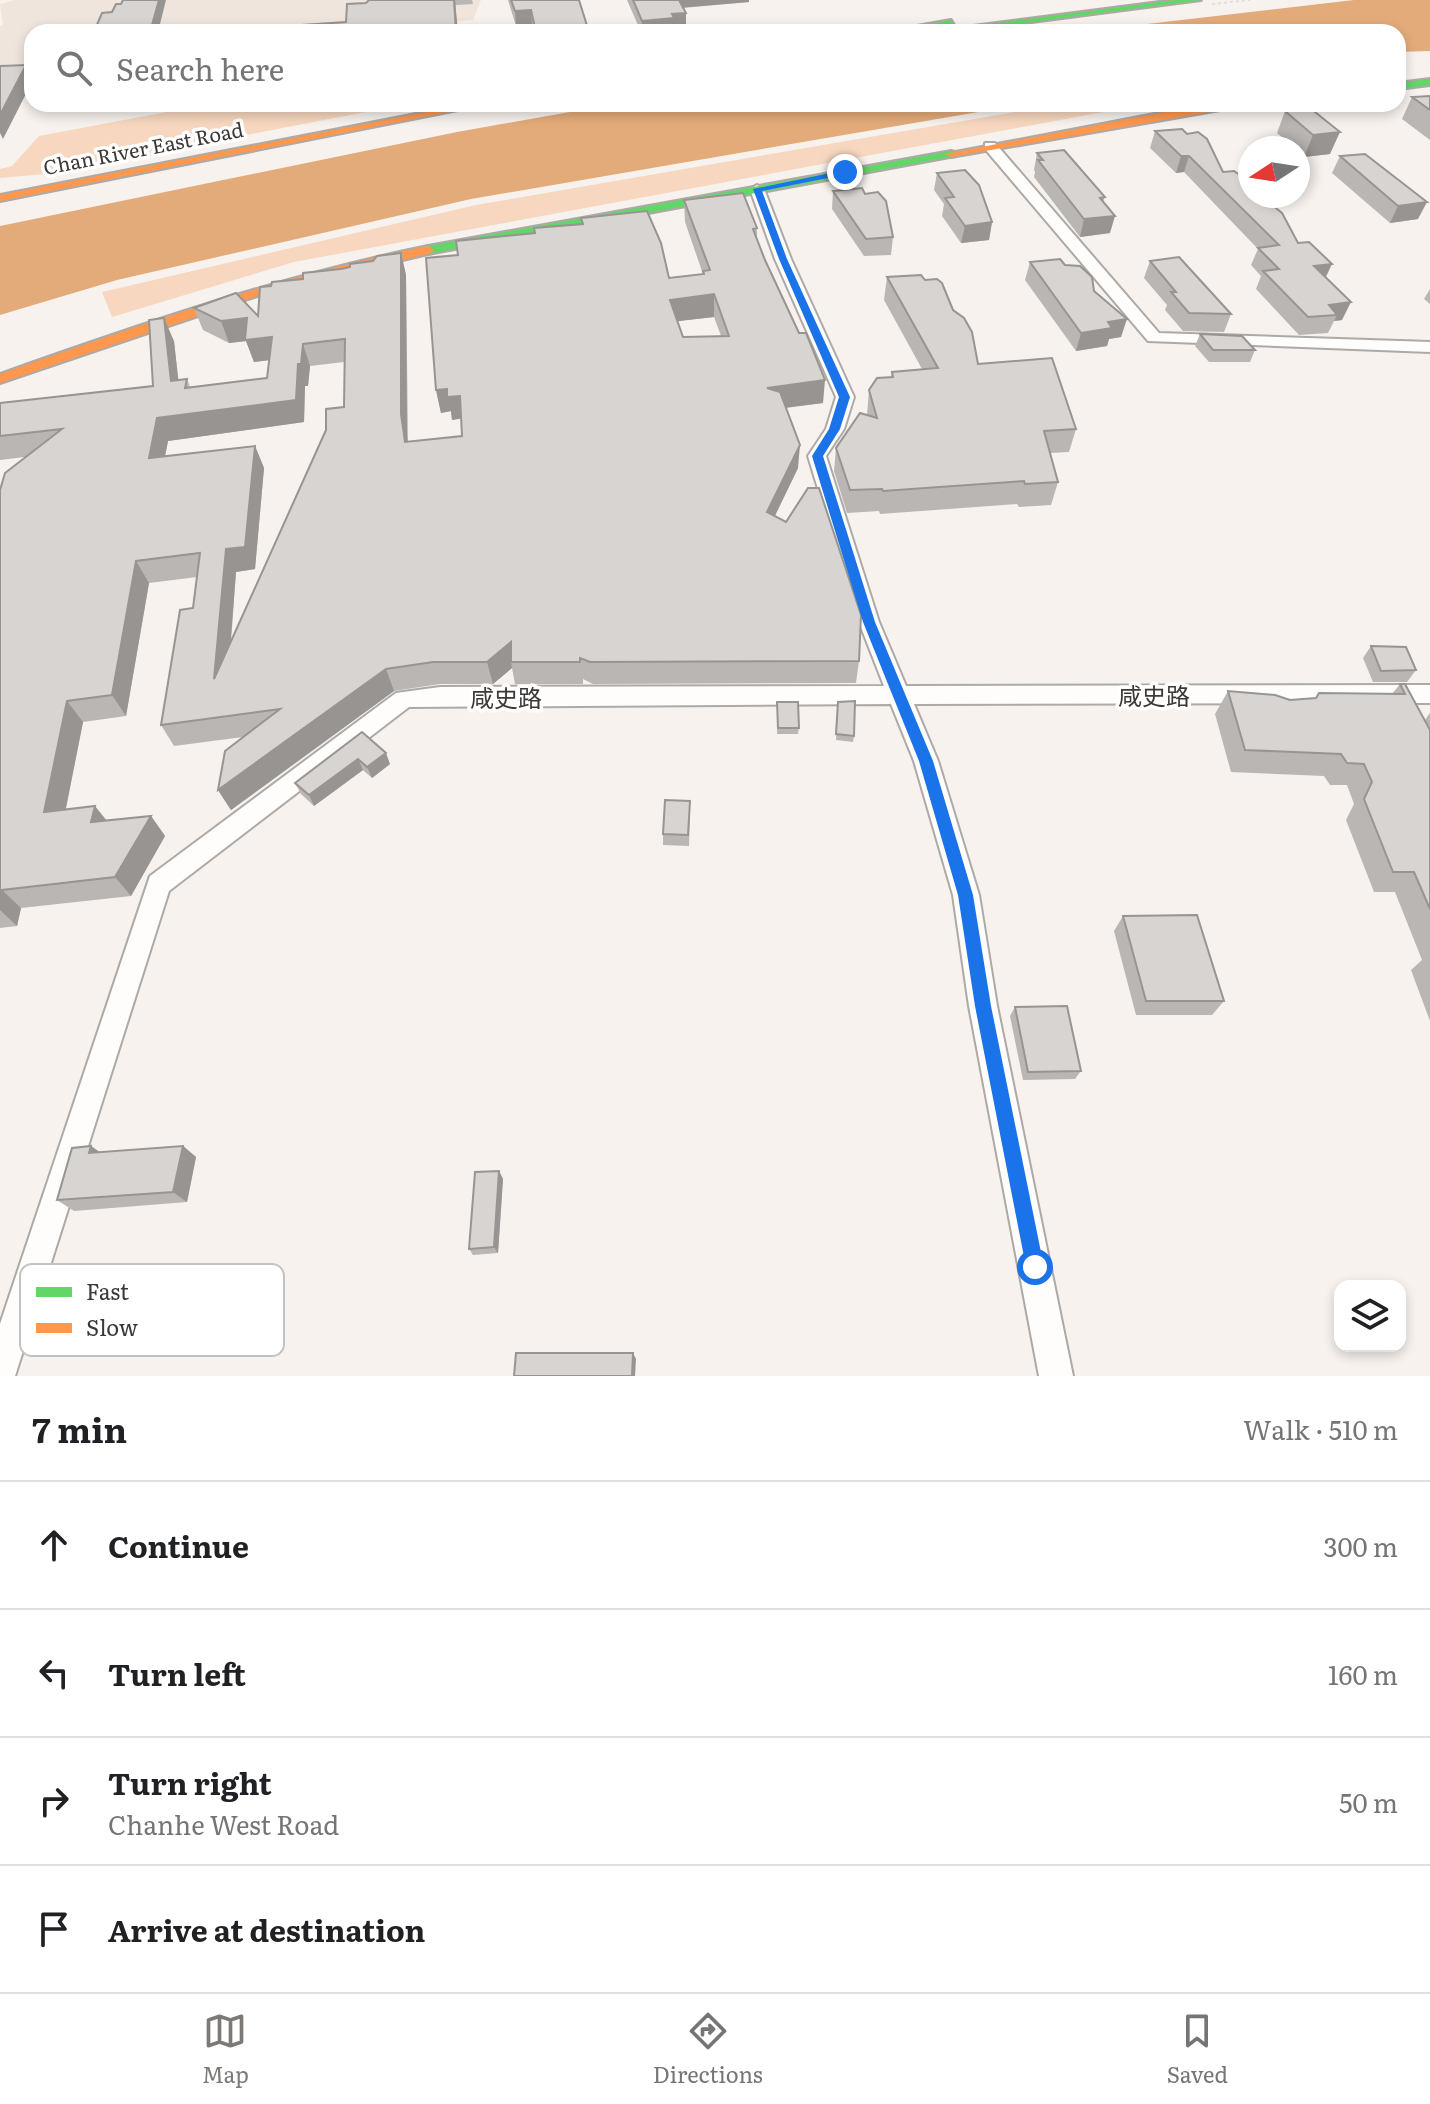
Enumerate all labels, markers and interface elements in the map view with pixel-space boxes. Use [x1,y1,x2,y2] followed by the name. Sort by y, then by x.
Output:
[24,24,1406,112] search box
[52,46,96,90] icon: search
[116,46,284,90] text: Search here
[40,113,246,181] street label: Chan River East Road
[1238,136,1310,208] north arrow
[827,154,863,190] route end
[1118,677,1190,712] street label: 咸史路
[470,679,542,714] street label: 咸史路
[1017,1249,1053,1285] route start
[20,1264,284,1356] legend
[86,1274,129,1307] text: Fast
[1334,1280,1406,1352] map controls
[1334,1280,1406,1352] button: layers
[86,1310,138,1343] text: Slow
[32,1403,127,1453] text: 7 min
[1243,1409,1398,1448] text: Walk · 510 m
[32,1523,76,1567] icon: ahead
[108,1523,249,1567] text: Continue
[1323,1526,1398,1565] text: 300 m
[32,1651,76,1695] icon: left
[108,1651,246,1695] text: Turn left
[1328,1654,1398,1693] text: 160 m
[108,1760,272,1804] text: Turn right
[32,1779,76,1823] icon: right
[1339,1782,1398,1821] text: 50 m
[108,1804,339,1843] text: Chanhe West Road
[32,1907,76,1951] icon: arrive
[108,1907,425,1951] text: Arrive at destination
[202,2009,249,2090] tab: Map
[653,2009,763,2090] tab: Directions
[1167,2009,1228,2090] tab: Saved

